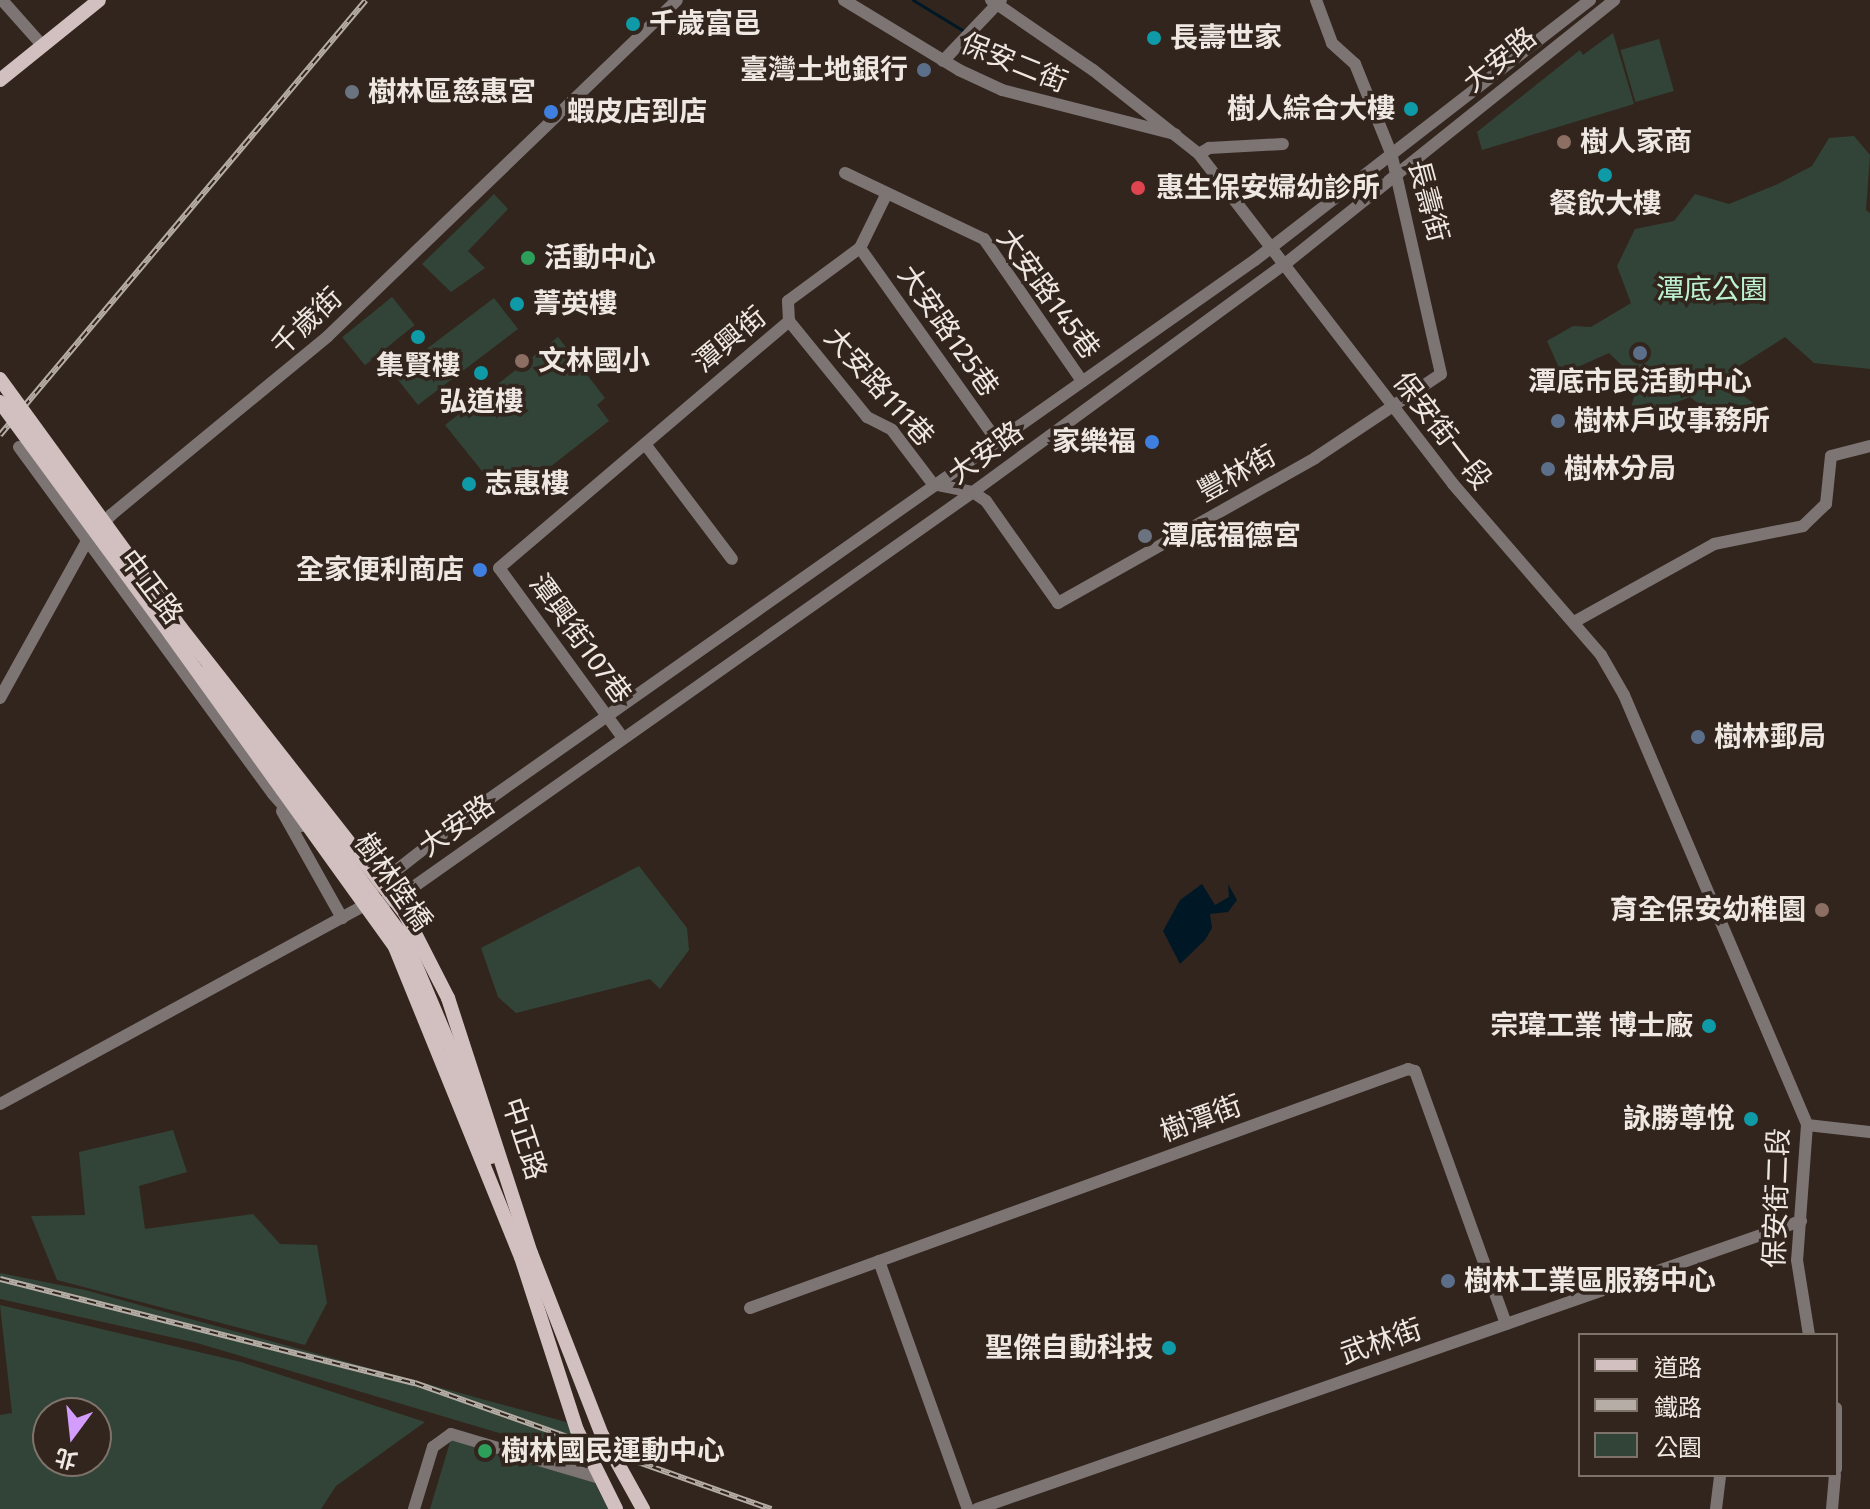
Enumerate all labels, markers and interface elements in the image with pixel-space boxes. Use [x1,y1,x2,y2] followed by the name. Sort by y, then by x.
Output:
[649,7,761,41] place label: 千歲富邑
[624,15,642,33] marker: 千歲富邑
[1170,21,1282,55] place label: 長壽世家
[1457,21,1543,99] street label: 大安路
[956,26,1072,100] street label: 保安二街
[1145,29,1163,47] marker: 長壽世家
[740,53,908,87] place label: 臺灣土地銀行
[915,61,933,79] marker: 臺灣土地銀行
[368,75,536,109] place label: 樹林區慈惠宮
[343,83,361,101] marker: 樹林區慈惠宮
[1227,92,1395,126] place label: 樹人綜合大樓
[567,95,707,129] place label: 蝦皮店到店
[1402,100,1420,118] marker: 樹人綜合大樓
[542,103,560,121] marker: 蝦皮店到店
[1580,125,1692,159] place label: 樹人家商
[1555,133,1573,151] marker: 樹人家商
[1401,156,1455,246] street label: 長壽街
[1596,166,1614,184] marker: 餐飲大樓
[1156,171,1380,205] place label: 惠生保安婦幼診所
[1127,177,1149,199] marker: 惠生保安婦幼診所
[1549,187,1661,221] place label: 餐飲大樓
[990,222,1106,366] street label: 大安路145巷
[544,241,656,275] place label: 活動中心
[519,249,537,267] marker: 活動中心
[891,259,1005,403] street label: 大安路125巷
[1656,273,1768,307] park label: 潭底公園
[265,281,349,363] street label: 千歲街
[533,287,617,321] place label: 菁英樓
[508,295,526,313] marker: 菁英樓
[687,300,773,380] street label: 潭興街
[817,321,941,453] street label: 大安路111巷
[409,328,427,346] marker: 集賢樓
[538,344,650,378] place label: 文林國小
[1631,344,1649,362] marker: 潭底市民活動中心
[376,349,460,383] place label: 集賢樓
[513,352,531,370] marker: 文林國小
[472,364,490,382] marker: 弘道樓
[1386,365,1498,497] street label: 保安街一段
[1528,365,1752,399] place label: 潭底市民活動中心
[439,385,523,419] place label: 弘道樓
[1574,404,1770,438] place label: 樹林戶政事務所
[1549,412,1567,430] marker: 樹林戶政事務所
[942,415,1030,491] street label: 大安路
[1052,425,1136,459] place label: 家樂福
[1143,433,1161,451] marker: 家樂福
[1192,439,1282,509] street label: 豐林街
[1564,452,1676,486] place label: 樹林分局
[1539,460,1557,478] marker: 樹林分局
[485,467,569,501] place label: 志惠樓
[460,475,478,493] marker: 志惠樓
[1161,519,1301,553] place label: 潭底福德宮
[1136,527,1154,545] marker: 潭底福德宮
[112,543,190,631] street label: 中正路
[296,553,464,587] place label: 全家便利商店
[471,561,489,579] marker: 全家便利商店
[522,568,638,710] street label: 潭興街107巷
[1714,720,1826,754] place label: 樹林郵局
[1689,728,1707,746] marker: 樹林郵局
[413,788,501,864] street label: 大安路
[347,826,439,938] street label: 樹林陸橋
[1610,893,1806,927] place label: 育全保安幼稚園
[1813,901,1831,919] marker: 育全保安幼稚園
[1490,1009,1693,1043] place label: 宗瑋工業 博士廠
[1700,1017,1718,1035] marker: 宗瑋工業 博士廠
[1156,1089,1246,1149] street label: 樹潭街
[495,1094,553,1184] street label: 中正路
[1623,1102,1735,1136] place label: 詠勝尊悅
[1742,1110,1760,1128] marker: 詠勝尊悅
[1758,1127,1796,1269] street label: 保安街二段
[1464,1264,1716,1298] place label: 樹林工業區服務中心
[1439,1272,1457,1290] marker: 樹林工業區服務中心
[1336,1312,1426,1372] street label: 武林街
[985,1331,1153,1365] place label: 聖傑自動科技
[1578,1333,1838,1477] legend
[1160,1339,1178,1357] marker: 聖傑自動科技
[1654,1354,1702,1382] text: 道路
[1654,1394,1702,1422] text: 鐵路
[32,1397,112,1477] north arrow
[501,1434,725,1468] place label: 樹林國民運動中心
[1654,1434,1702,1462] text: 公園
[476,1442,494,1460] marker: 樹林國民運動中心
[52,1443,80,1475] text: 北

